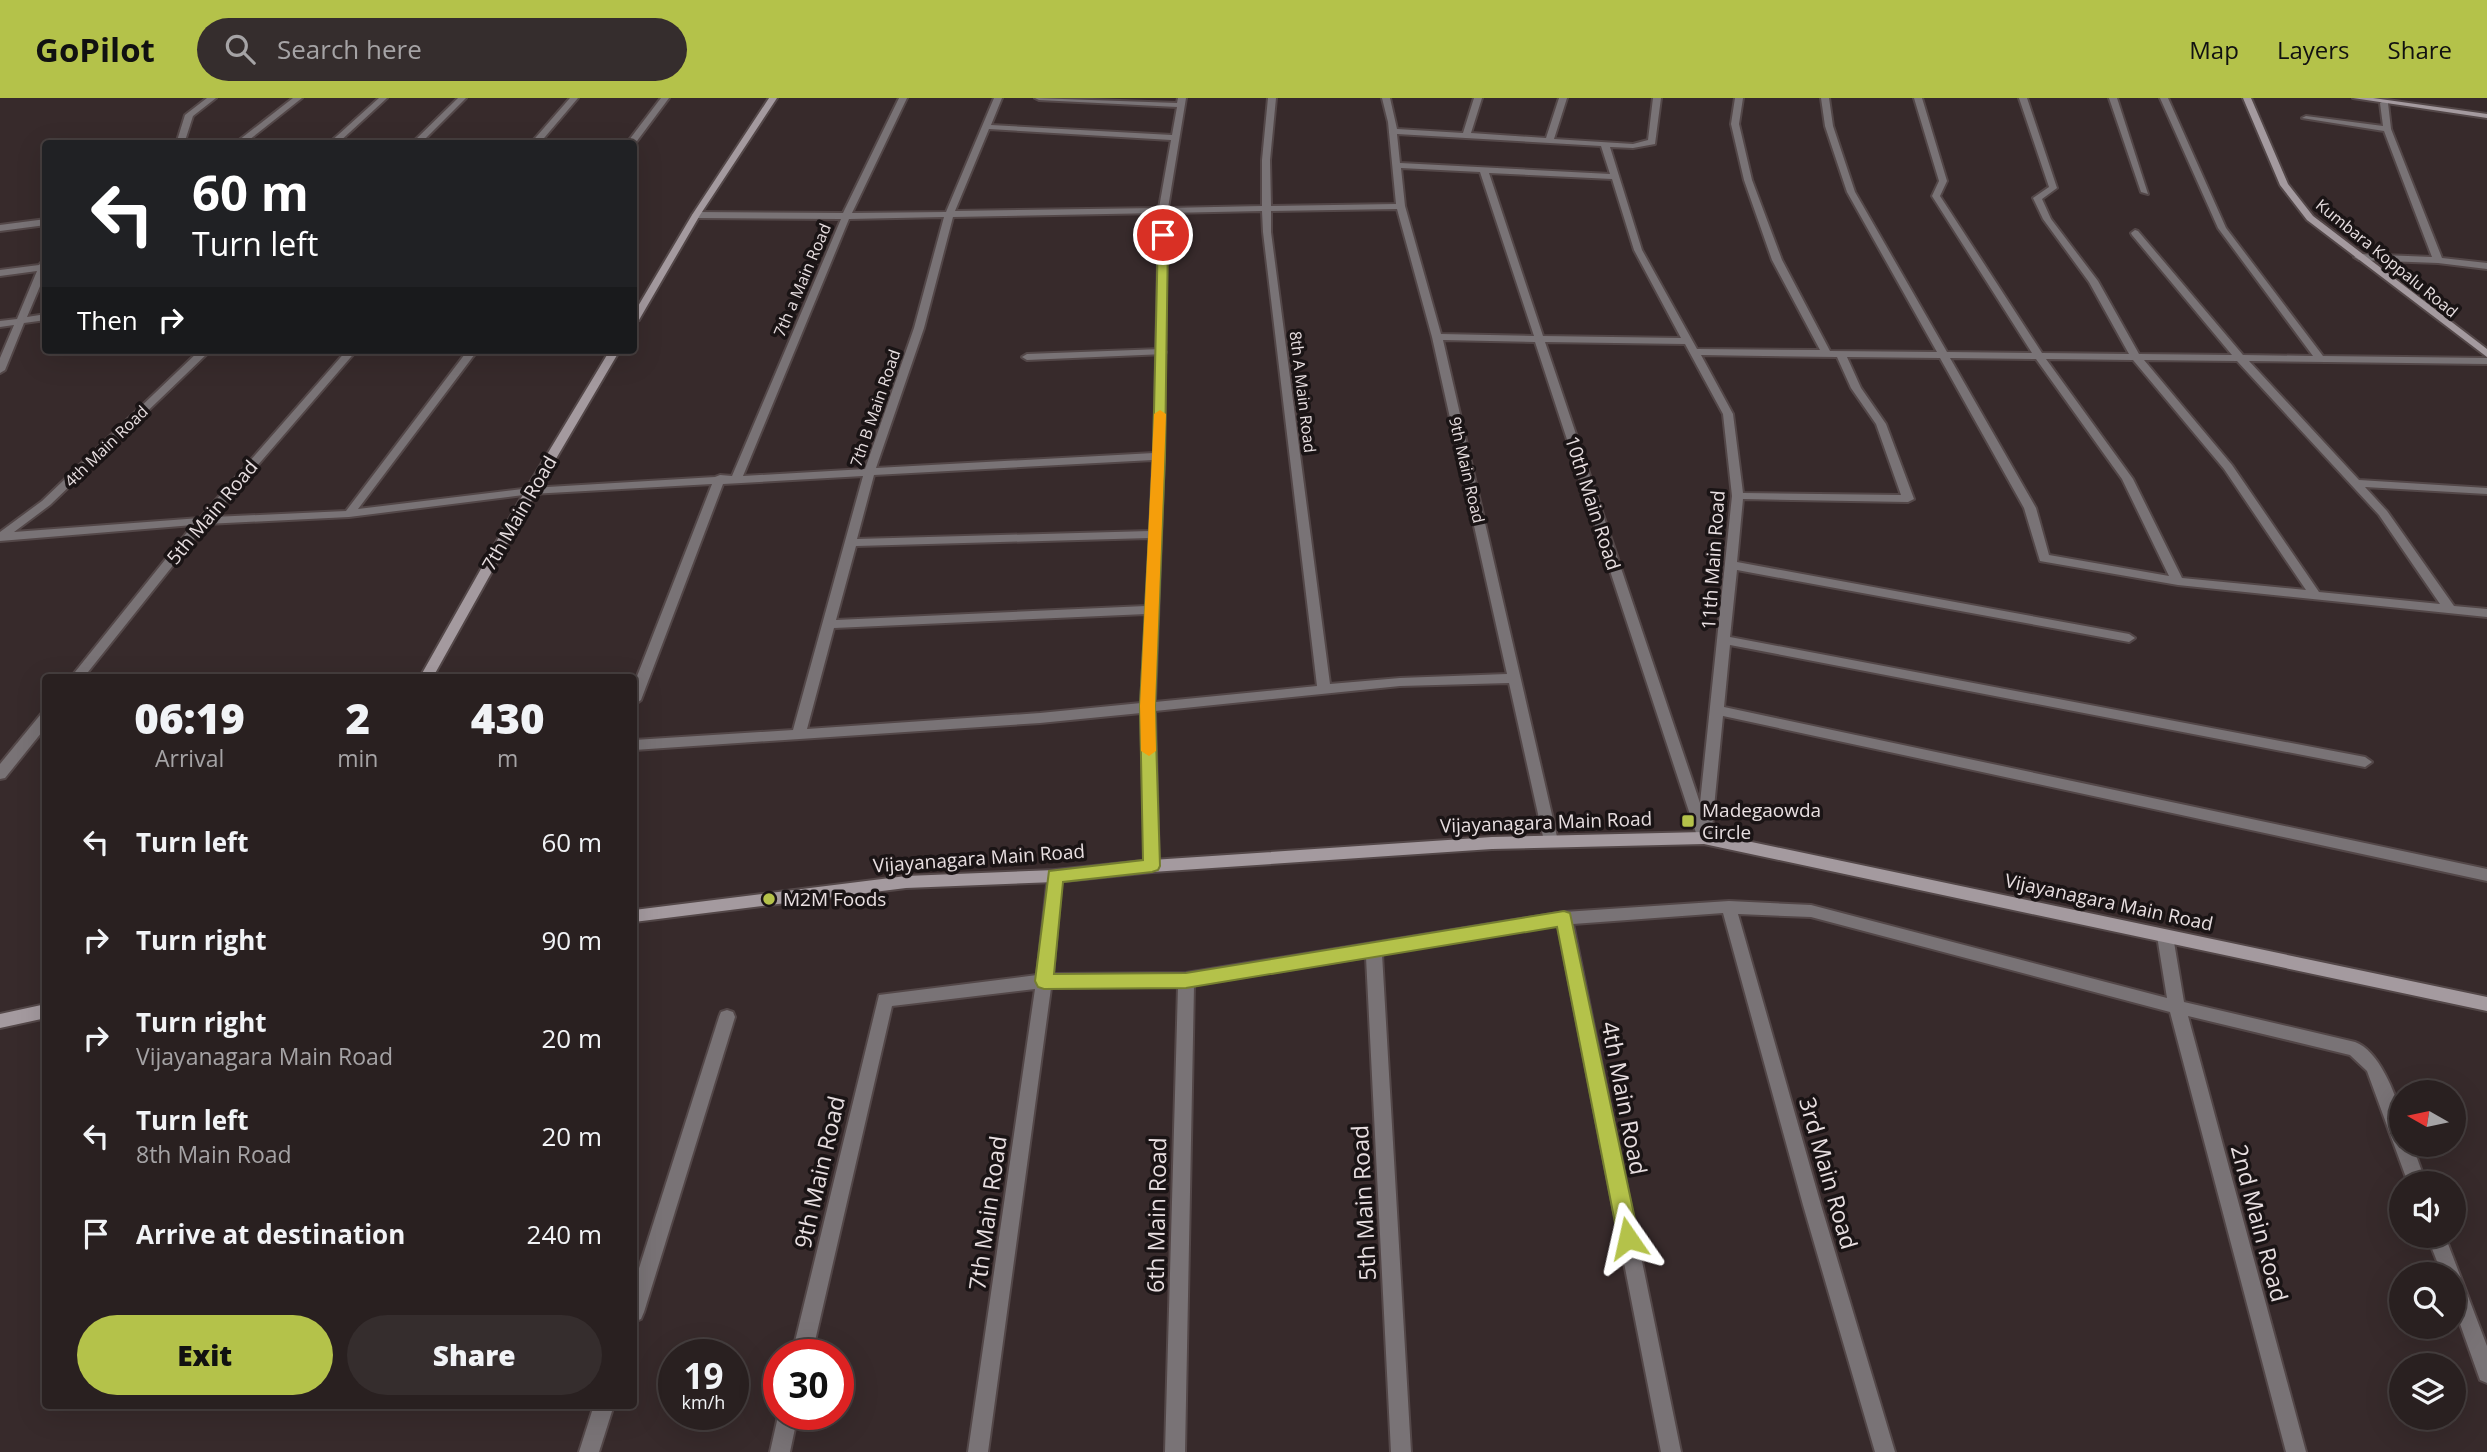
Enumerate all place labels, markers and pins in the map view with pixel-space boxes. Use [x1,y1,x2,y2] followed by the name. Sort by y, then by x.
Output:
[1133,205,1193,265] pin
[1702,797,1821,845] place label: Madegaowda Circle
[1680,813,1696,829] marker: Madegaowda Circle
[783,886,886,912] place label: M2M Foods
[761,891,777,907] marker: M2M Foods

